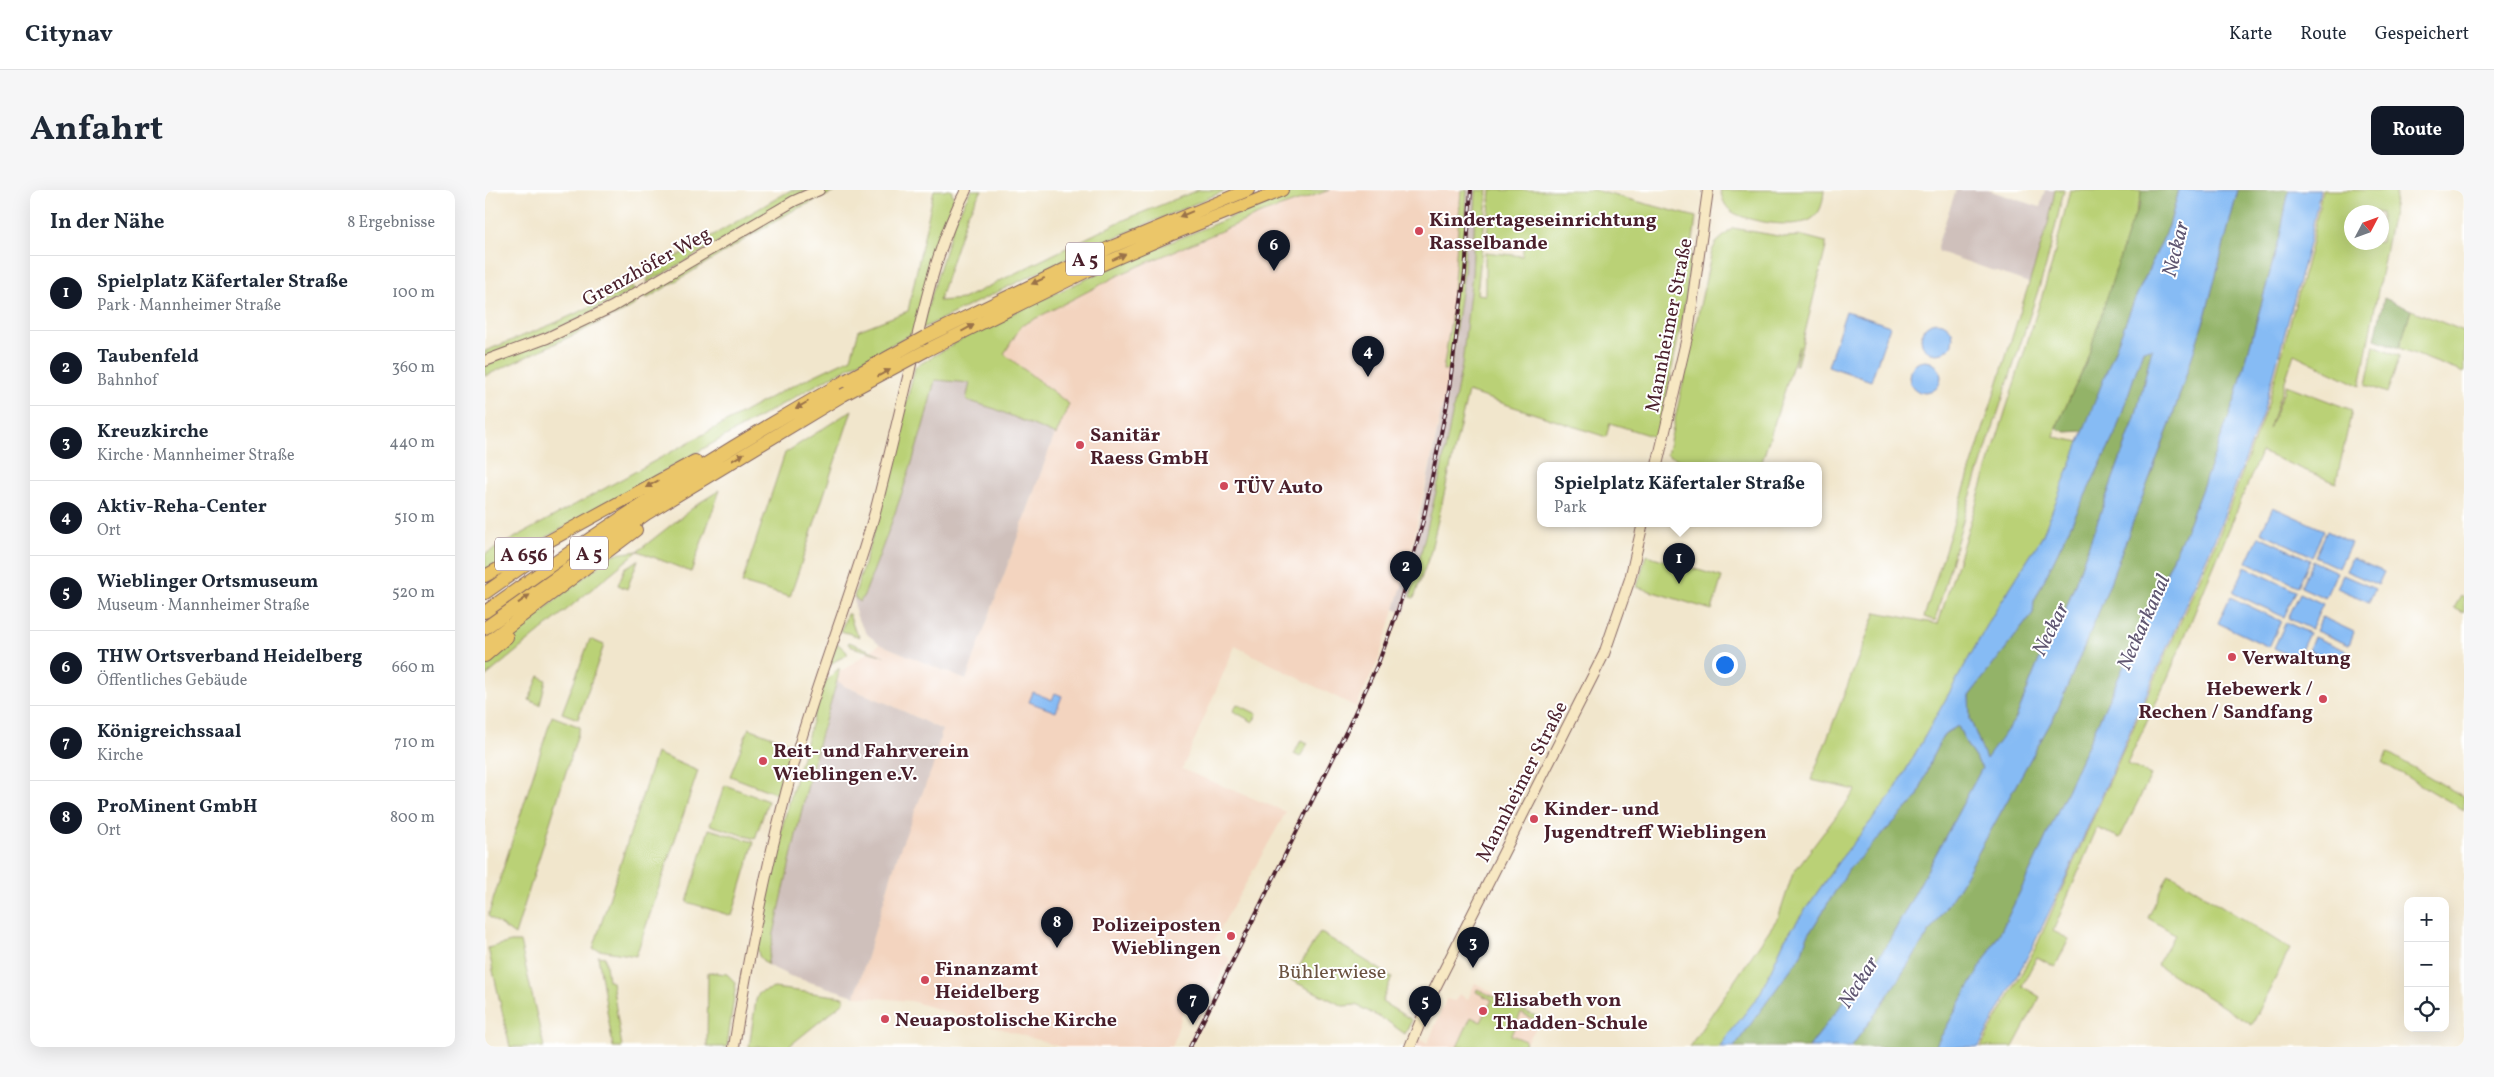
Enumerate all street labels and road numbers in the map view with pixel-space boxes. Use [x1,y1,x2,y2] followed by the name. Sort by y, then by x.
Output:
[578,221,716,315] street label: Grenzhöfer Weg
[1639,236,1701,415] street label: Mannheimer Straße
[1066,242,1104,276] road number: A 5
[570,536,608,569] road number: A 5
[495,538,553,570] road number: A 656
[1470,697,1575,867] street label: Mannheimer Straße

